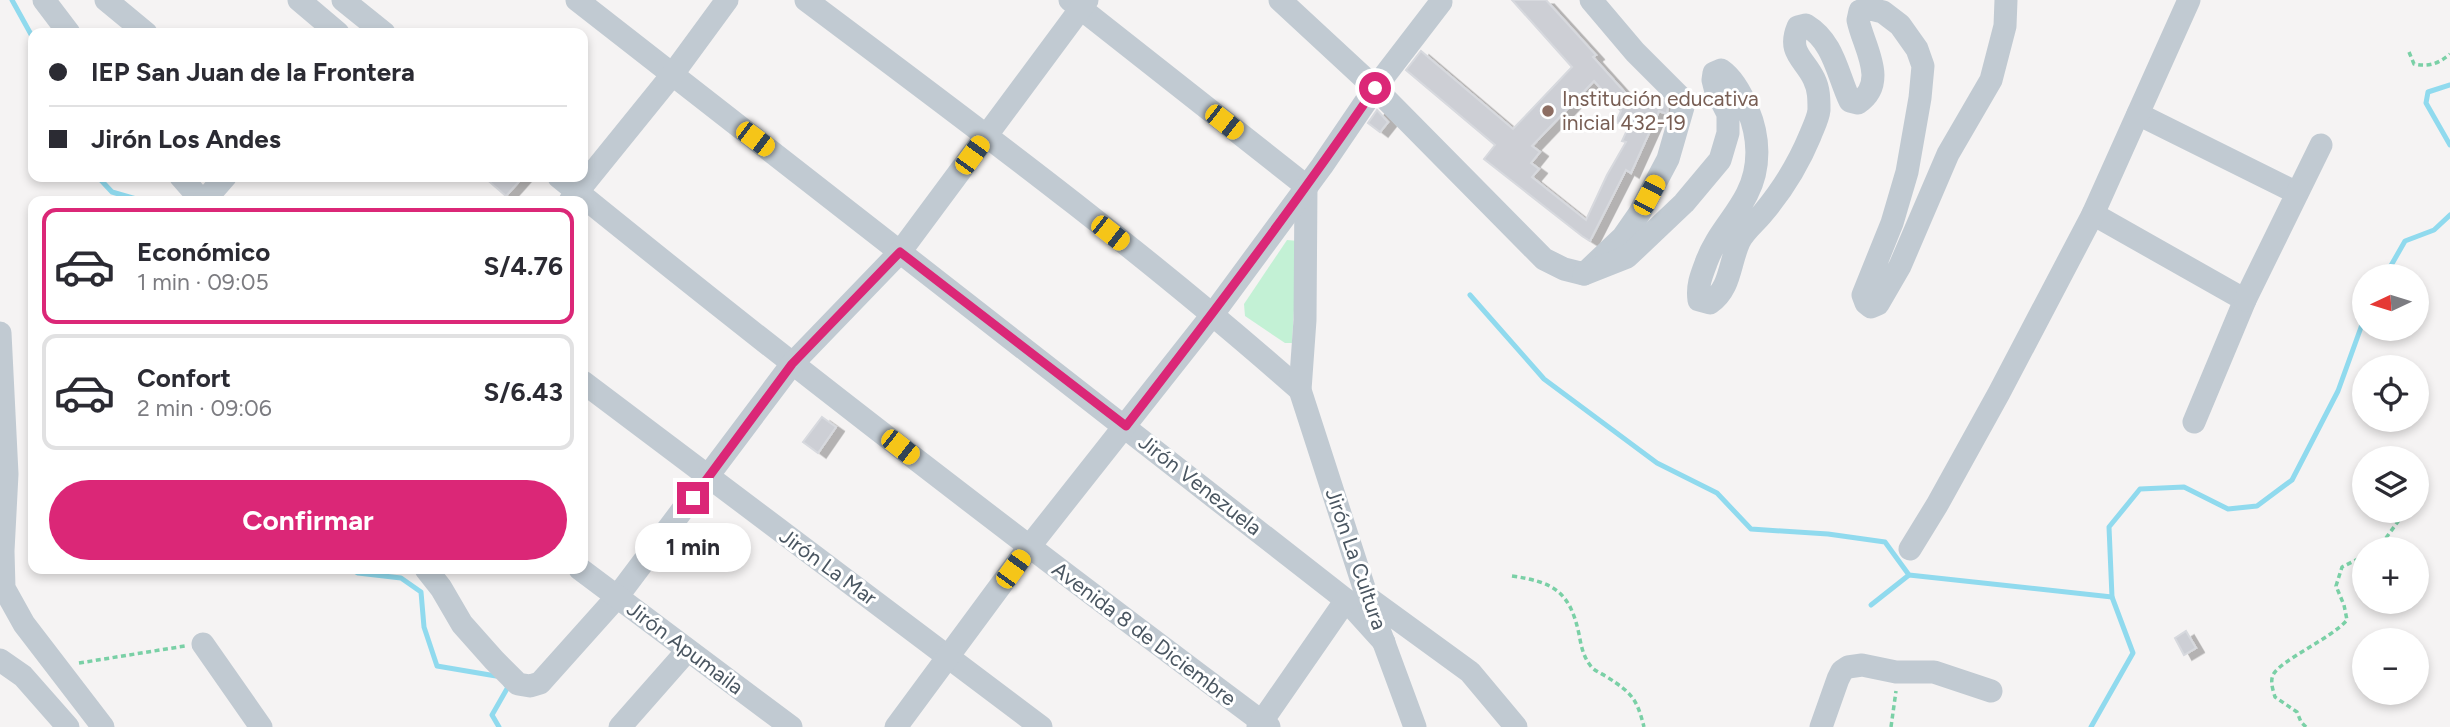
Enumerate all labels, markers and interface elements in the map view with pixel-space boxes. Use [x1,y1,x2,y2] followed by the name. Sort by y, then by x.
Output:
[91,56,415,88] text: IEP San Juan de la Frontera
[1359,72,1391,104] route start
[1562,86,1759,135] place label: Institución educativa inicial 432-19
[1201,101,1248,143] car
[1540,103,1556,119] marker: Institución educativa inicial 432-19
[732,118,779,160] car
[91,123,281,155] text: Jirón Los Andes
[952,132,993,178] car
[1630,172,1669,218] car
[1087,212,1134,254] car
[53,235,116,298] icon: car
[137,236,270,268] text: Económico
[484,250,563,282] text: S/4.76
[2352,264,2429,341] north arrow
[2352,264,2429,705] map controls
[137,268,269,296] text: 1 min · 09:05
[2352,355,2429,432] button: locate
[53,361,116,424] icon: car
[137,362,231,394] text: Confort
[484,376,563,408] text: S/6.43
[137,394,272,422] text: 2 min · 09:06
[877,426,924,468] car
[1134,429,1267,540] street label: Jirón Venezuela
[2352,446,2429,523] button: layers
[49,480,567,560] button: Confirmar
[677,482,709,514] route end
[1321,485,1392,633] street label: Jirón La Cultura
[635,522,751,572] callout: 1 min
[775,523,882,610] street label: Jirón La Mar
[666,533,720,561] text: 1 min
[2352,537,2429,614] button: +
[993,546,1034,592] car
[1047,556,1241,711] street label: Avenida 8 de Diciembre
[622,596,748,699] street label: Jirón Apumaila
[2352,628,2429,705] button: −

